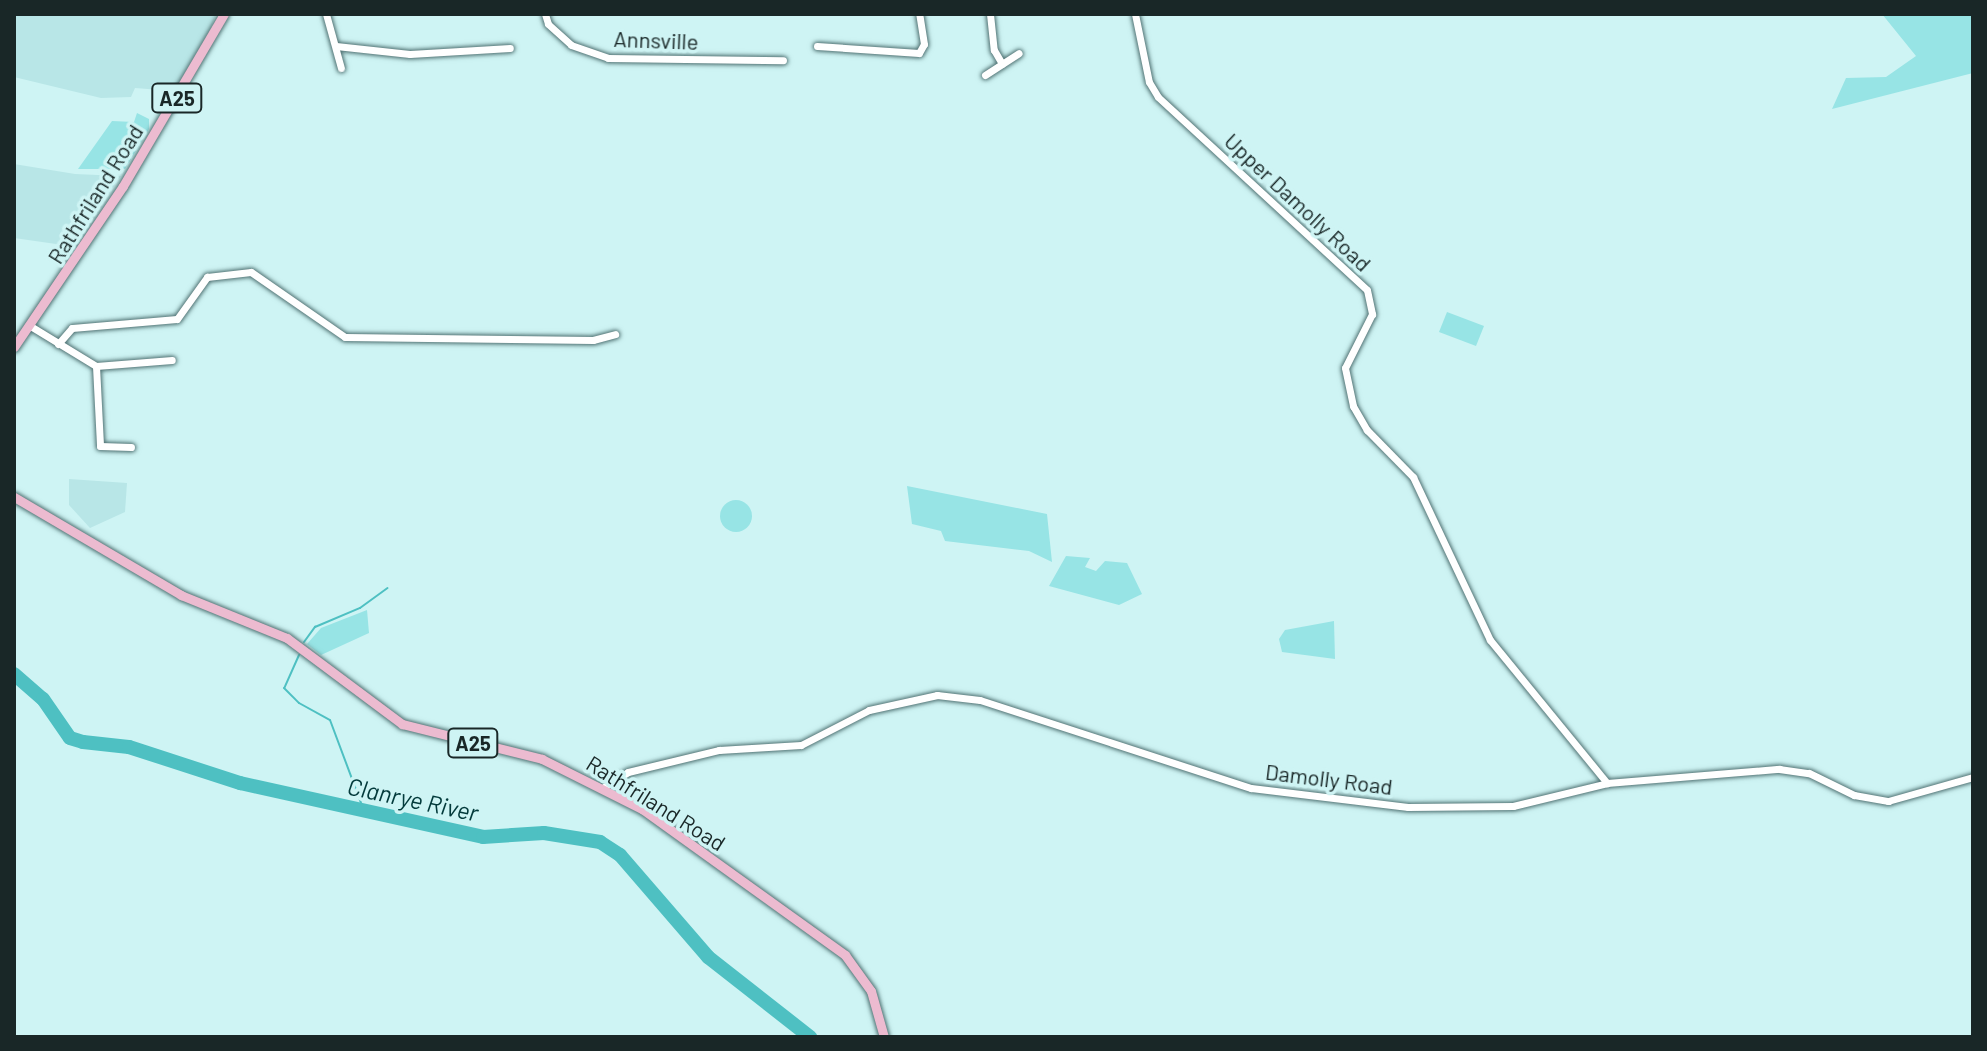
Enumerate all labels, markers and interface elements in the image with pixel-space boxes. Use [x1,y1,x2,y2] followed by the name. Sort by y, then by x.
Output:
[613,25,699,55] street label: Annsville
[151,82,203,114] road number: A25
[42,120,148,268] street label: Rathfriland Road
[1219,127,1377,277] street label: Upper Damolly Road
[447,727,499,759] road number: A25
[582,750,730,856] street label: Rathfriland Road
[1264,758,1394,800] street label: Damolly Road
[345,771,481,827] water label: Clanrye River

